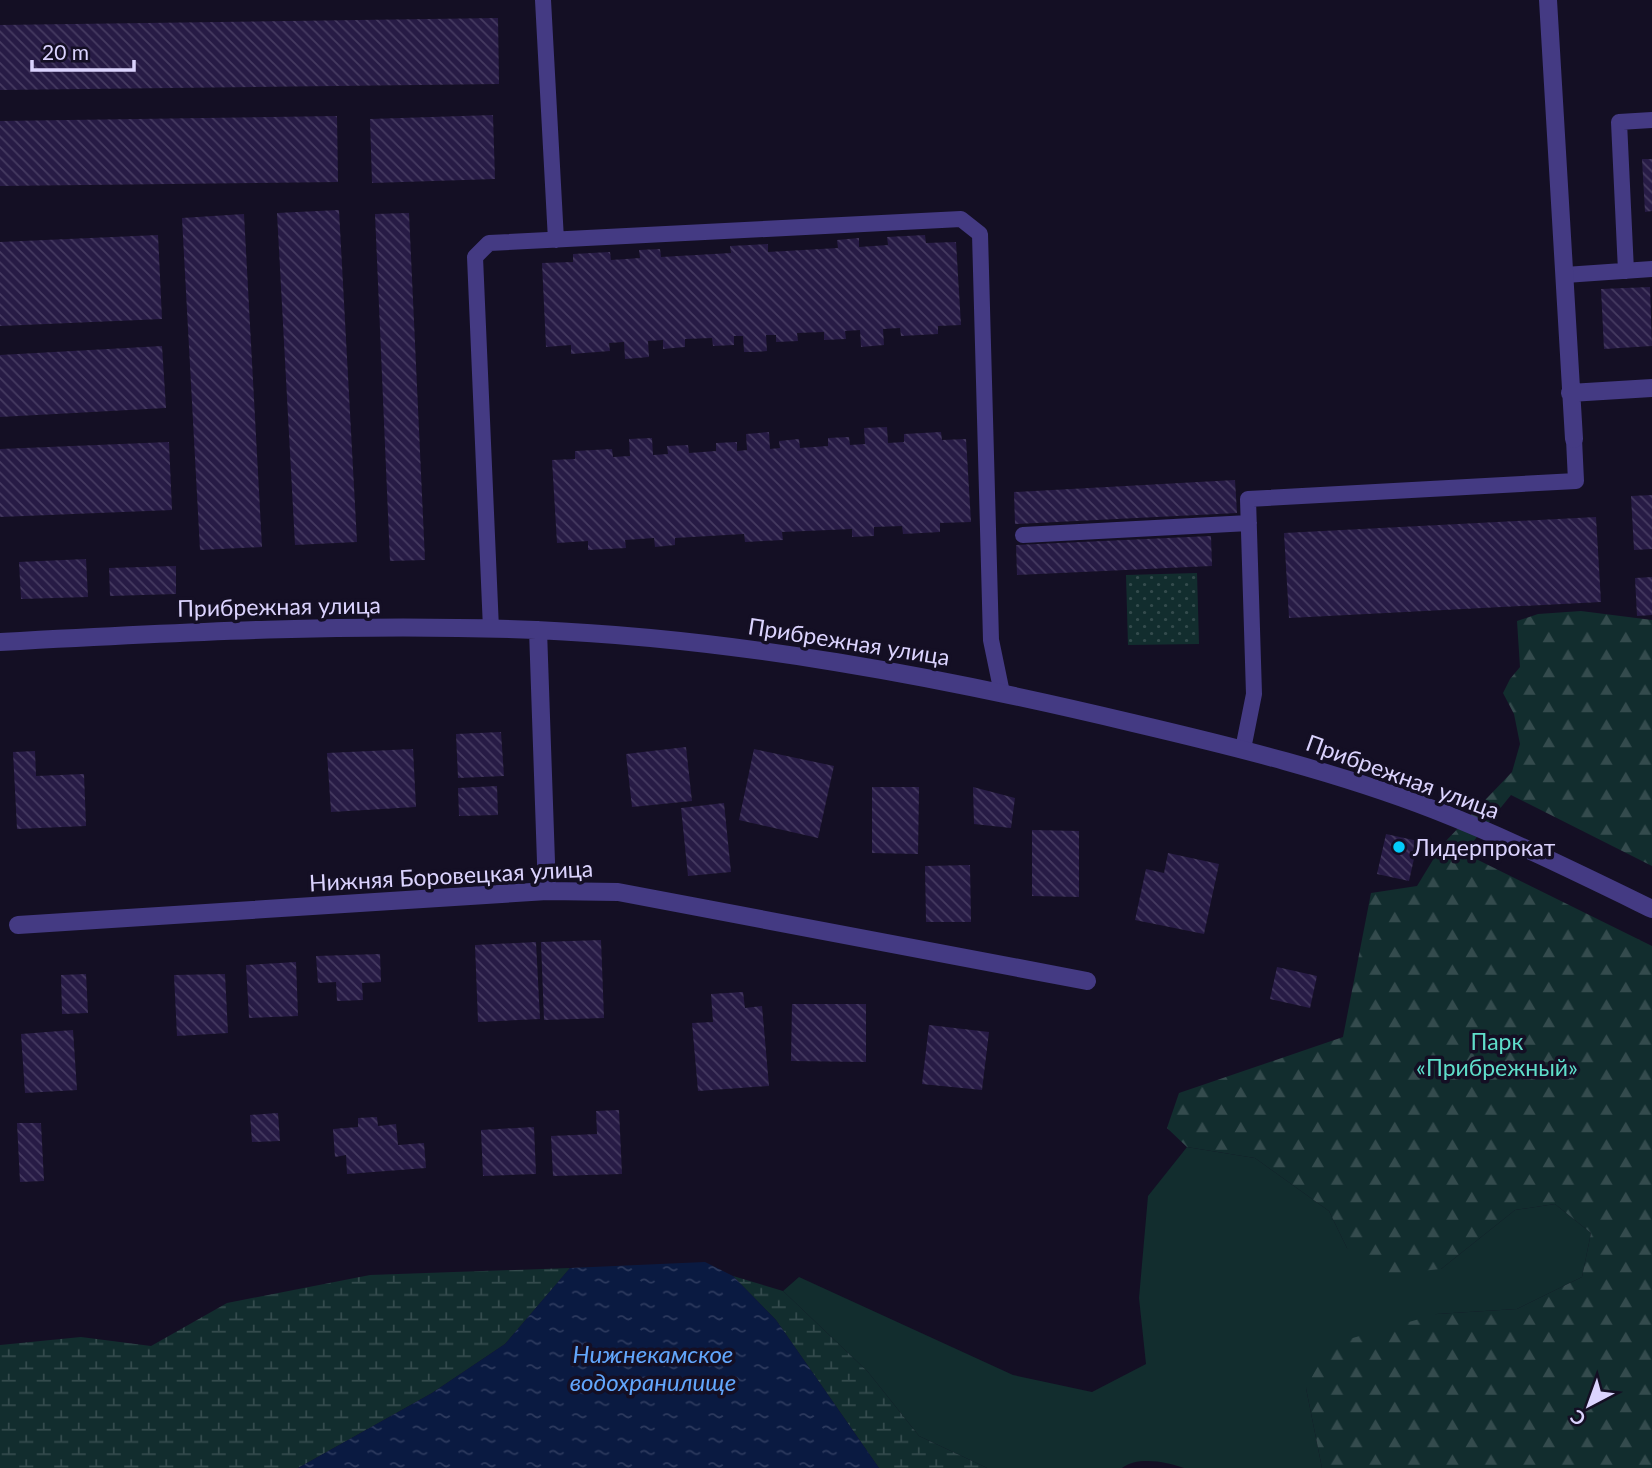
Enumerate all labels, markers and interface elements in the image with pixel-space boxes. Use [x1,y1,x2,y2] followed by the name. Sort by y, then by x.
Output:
[32,28,133,72] scale bar
[42,39,89,64] text: 20 m
[177,590,381,622] street label: Прибрежная улица
[746,611,952,671] street label: Прибрежная улица
[1302,728,1504,824] street label: Прибрежная улица
[1412,833,1556,861] place label: Лидерпрокат
[1391,839,1407,855] marker: Лидерпрокат
[308,854,594,896] street label: Нижняя Боровецкая улица
[1416,1027,1578,1081] park label: Парк «Прибрежный»
[570,1339,736,1396] water label: Нижнекамское водохранилище
[1554,1370,1624,1440] north arrow
[1565,1405,1590,1431] text: С

